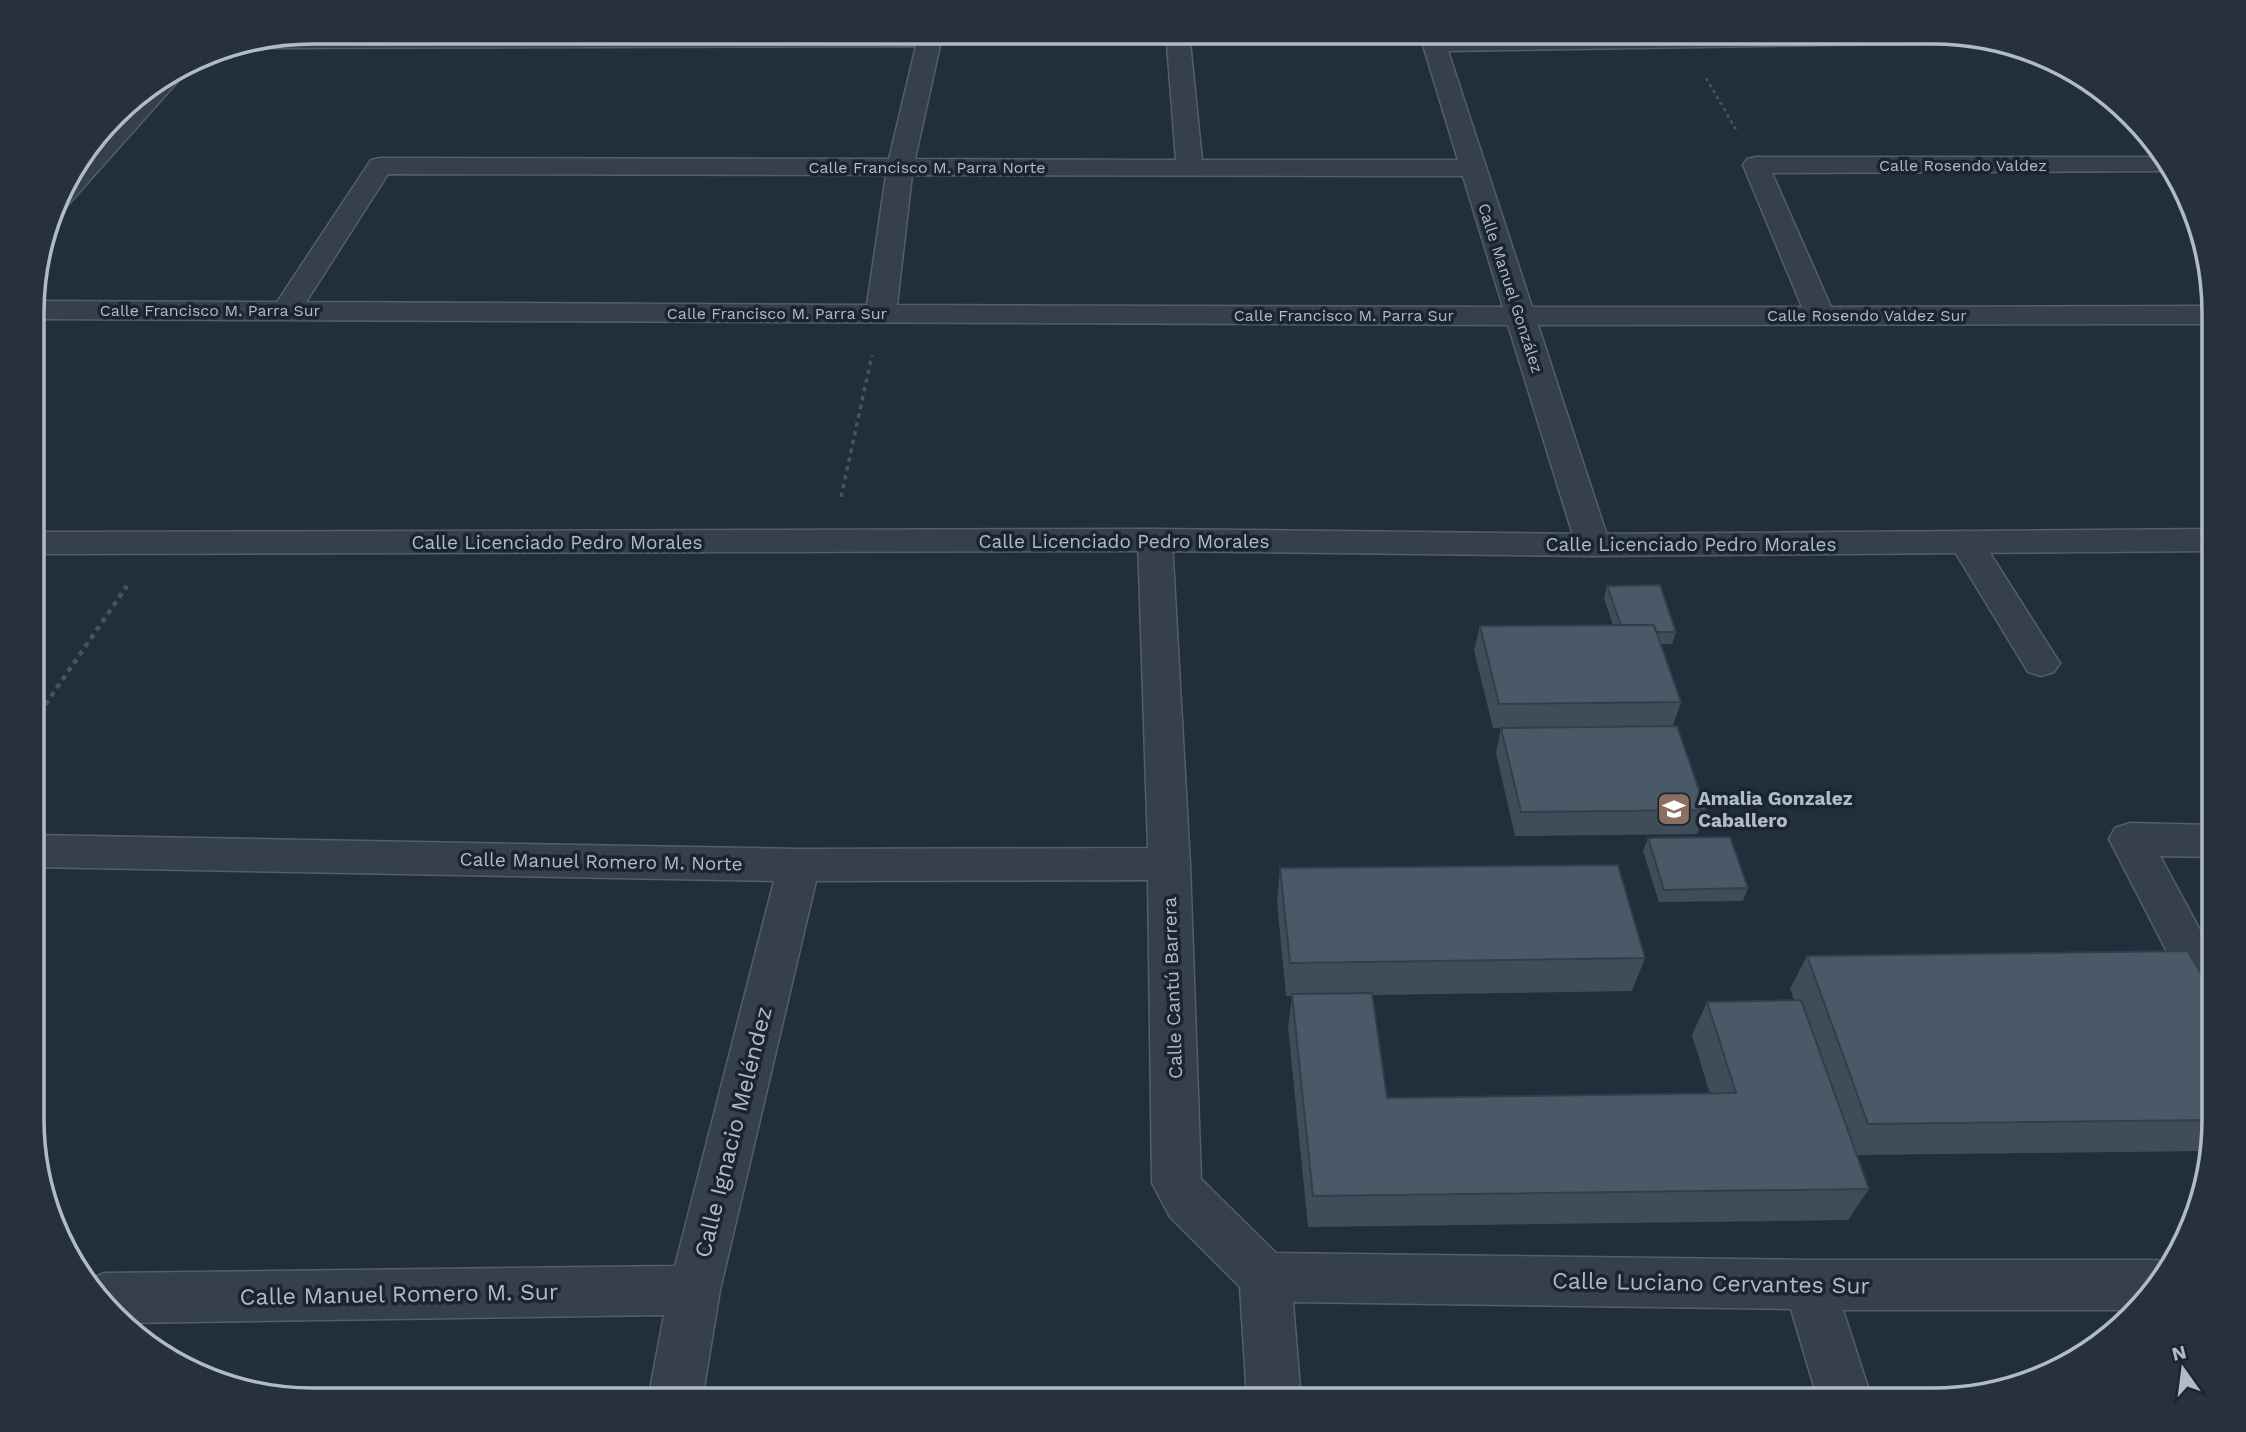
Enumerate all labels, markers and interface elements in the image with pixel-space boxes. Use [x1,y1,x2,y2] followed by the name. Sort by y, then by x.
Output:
[1879,156,2047,175] street label: Calle Rosendo Valdez
[809,158,1045,177] street label: Calle Francisco M. Parra Norte
[1474,201,1547,375] street label: Calle Manuel González
[100,301,321,320] street label: Calle Francisco M. Parra Sur
[667,304,888,323] street label: Calle Francisco M. Parra Sur
[1234,306,1455,325] street label: Calle Francisco M. Parra Sur
[1767,306,1967,325] street label: Calle Rosendo Valdez Sur
[978,530,1270,553] street label: Calle Licenciado Pedro Morales
[411,531,703,554] street label: Calle Licenciado Pedro Morales
[1545,533,1837,556] street label: Calle Licenciado Pedro Morales
[1698,787,1853,832] place label: Amalia Gonzalez Caballero
[1655,790,1693,828] school or university icon: Amalia Gonzalez Caballero
[459,848,743,875] street label: Calle Manuel Romero M. Norte
[1158,896,1187,1079] street label: Calle Cantú Barrera
[689,1004,778,1261] street label: Calle Ignacio Meléndez
[1552,1267,1870,1300] street label: Calle Luciano Cervantes Sur
[239,1278,559,1311] street label: Calle Manuel Romero M. Sur
[2148,1334,2218,1404] north arrow
[2169,1340,2189,1366] text: N

